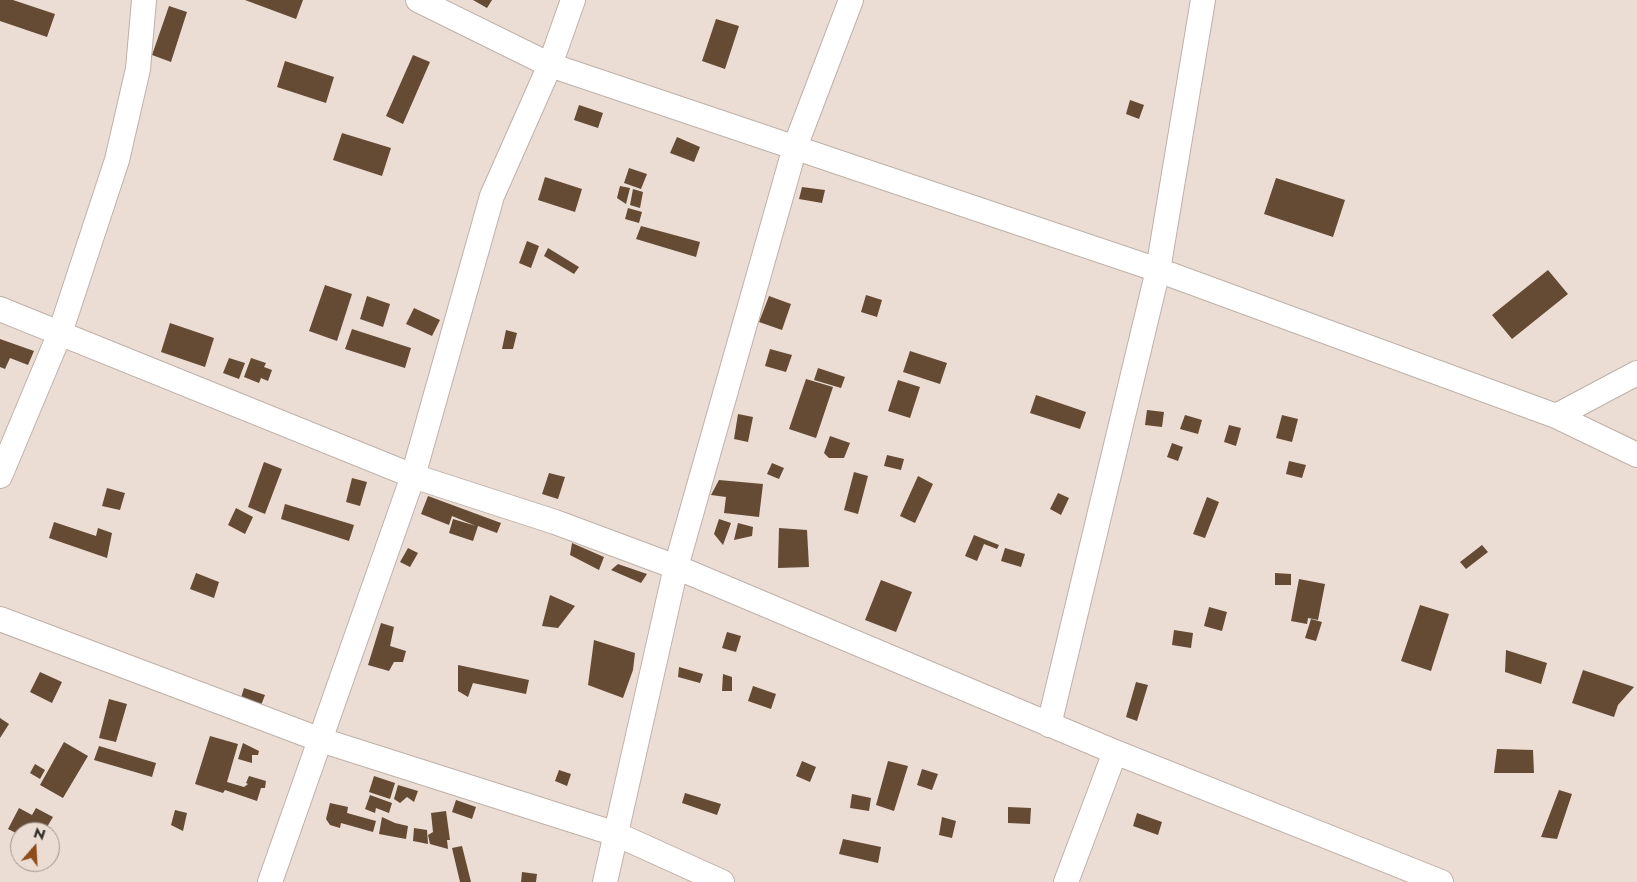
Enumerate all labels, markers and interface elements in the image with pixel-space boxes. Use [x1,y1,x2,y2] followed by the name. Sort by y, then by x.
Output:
[10,822,60,872] north arrow
[31,822,48,845] text: N

